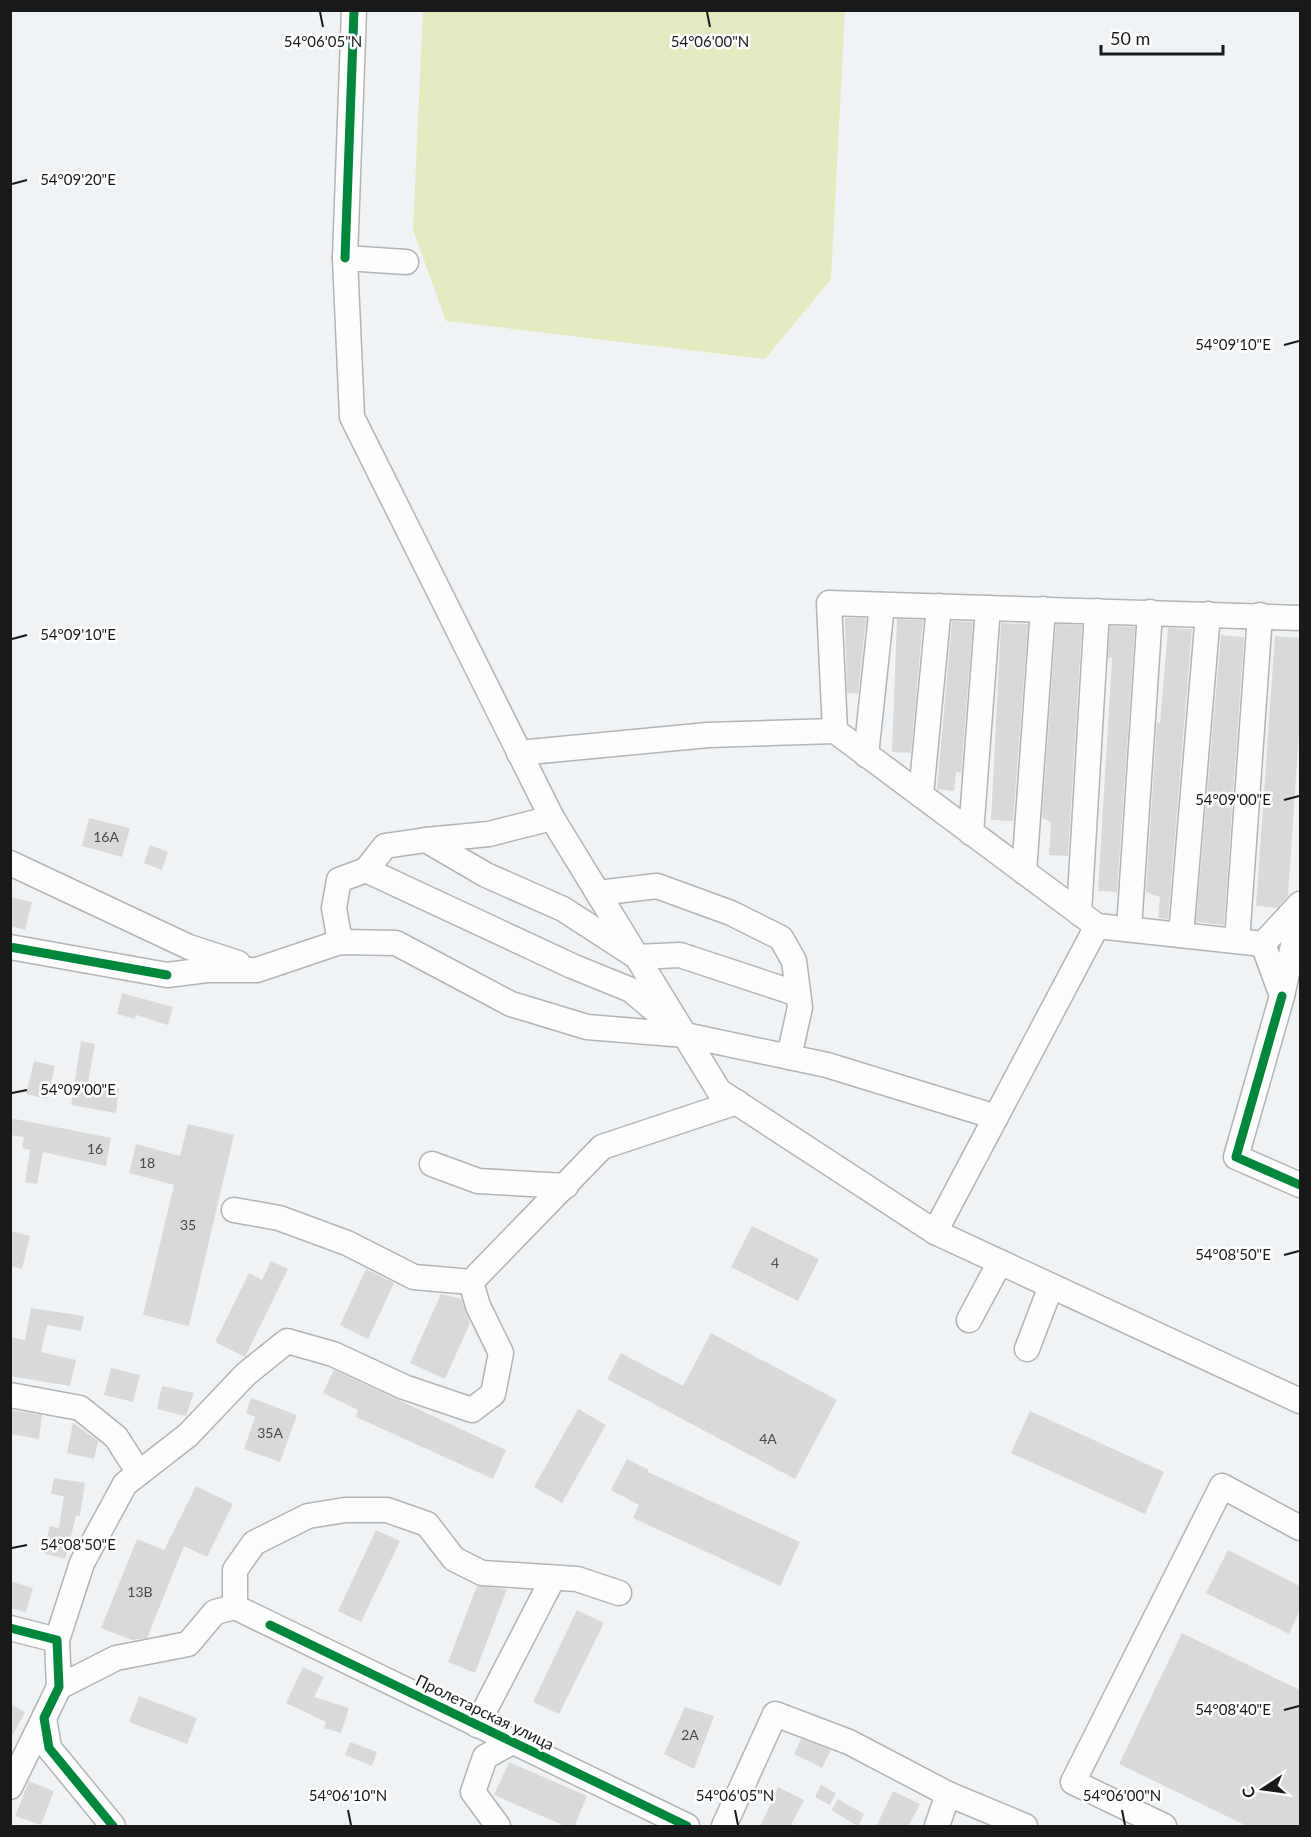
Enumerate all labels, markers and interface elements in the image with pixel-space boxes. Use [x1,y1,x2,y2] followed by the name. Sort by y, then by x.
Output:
[1101,18,1222,56] scale bar
[1110,27,1150,49] text: 50 m
[284,32,362,50] text: 54°06'05"N
[671,32,749,50] text: 54°06'00"N
[40,170,116,188] text: 54°09'20"E
[1195,335,1271,353] text: 54°09'10"E
[40,625,116,643] text: 54°09'10"E
[1195,790,1271,808] text: 54°09'00"E
[93,828,119,845] house number: 16А
[40,1080,116,1098] text: 54°09'00"E
[87,1140,103,1157] house number: 16
[139,1154,155,1171] house number: 18
[180,1216,196,1233] house number: 35
[1195,1245,1271,1263] text: 54°08'50"E
[771,1254,779,1271] house number: 4
[257,1424,283,1441] house number: 35А
[759,1430,777,1447] house number: 4А
[40,1535,116,1553] text: 54°08'50"E
[127,1583,153,1600] house number: 13В
[413,1670,558,1753] street label: Пролетарская улица
[1195,1700,1271,1718] text: 54°08'40"E
[681,1726,699,1743] house number: 2А
[1233,1759,1293,1819] north arrow
[1237,1785,1258,1800] text: С
[309,1786,387,1804] text: 54°06'10"N
[696,1786,774,1804] text: 54°06'05"N
[1083,1786,1161,1804] text: 54°06'00"N

